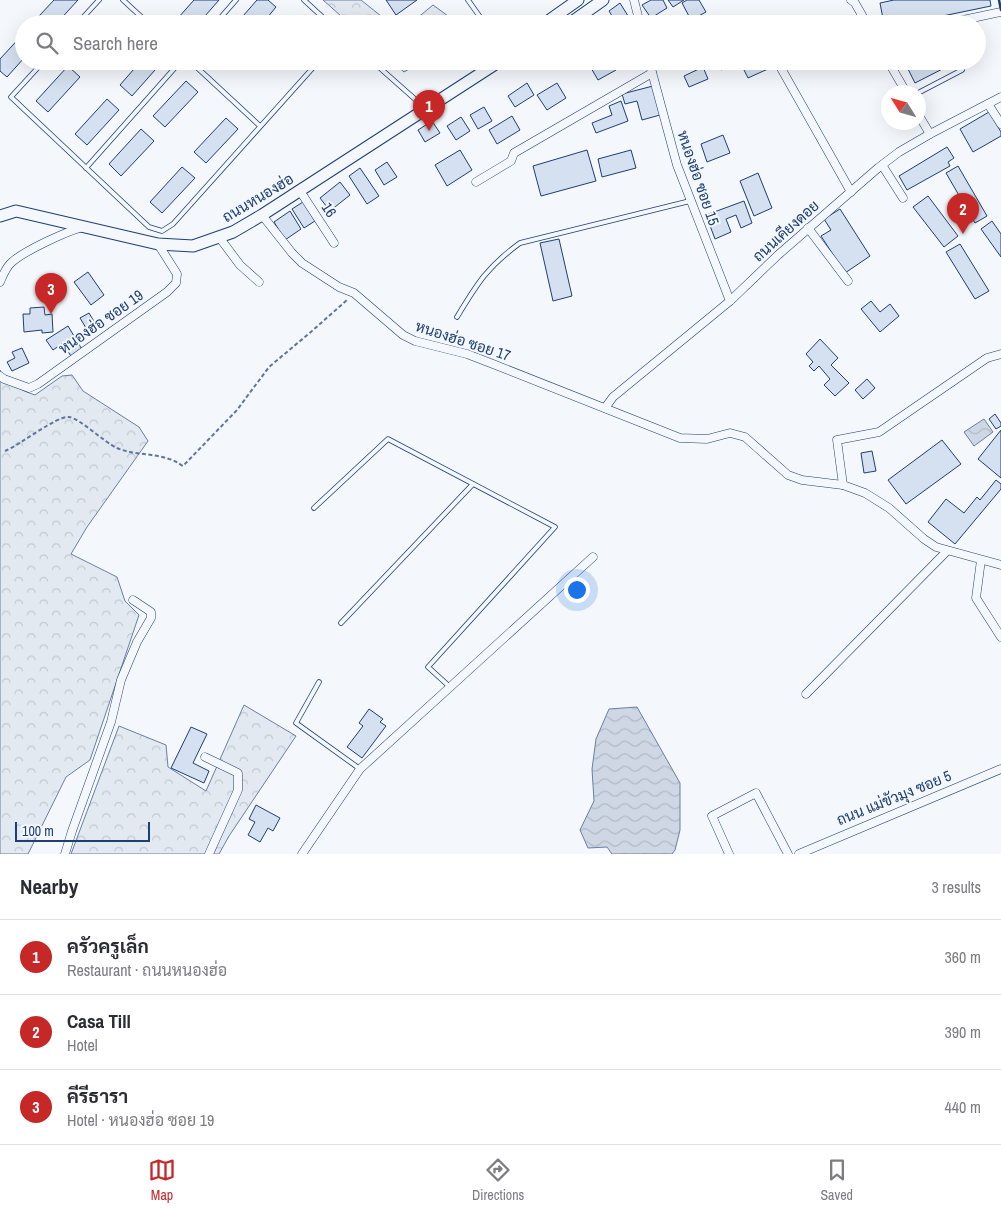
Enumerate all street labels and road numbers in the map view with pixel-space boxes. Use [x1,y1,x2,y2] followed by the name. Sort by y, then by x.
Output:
[672,128,725,228] street label: หนองฮ่อ ซอย 15
[218,168,297,227] street label: ถนนหนองฮ่อ
[748,195,824,266] street label: ถนนเคียงดอย
[317,198,342,221] street label: 16
[54,284,147,359] street label: หนองฮ่อ ซอย 19
[413,315,514,366] street label: หนองฮ่อ ซอย 17
[833,765,955,831] street label: ถนน แม่ขัวมุง ซอย 5

